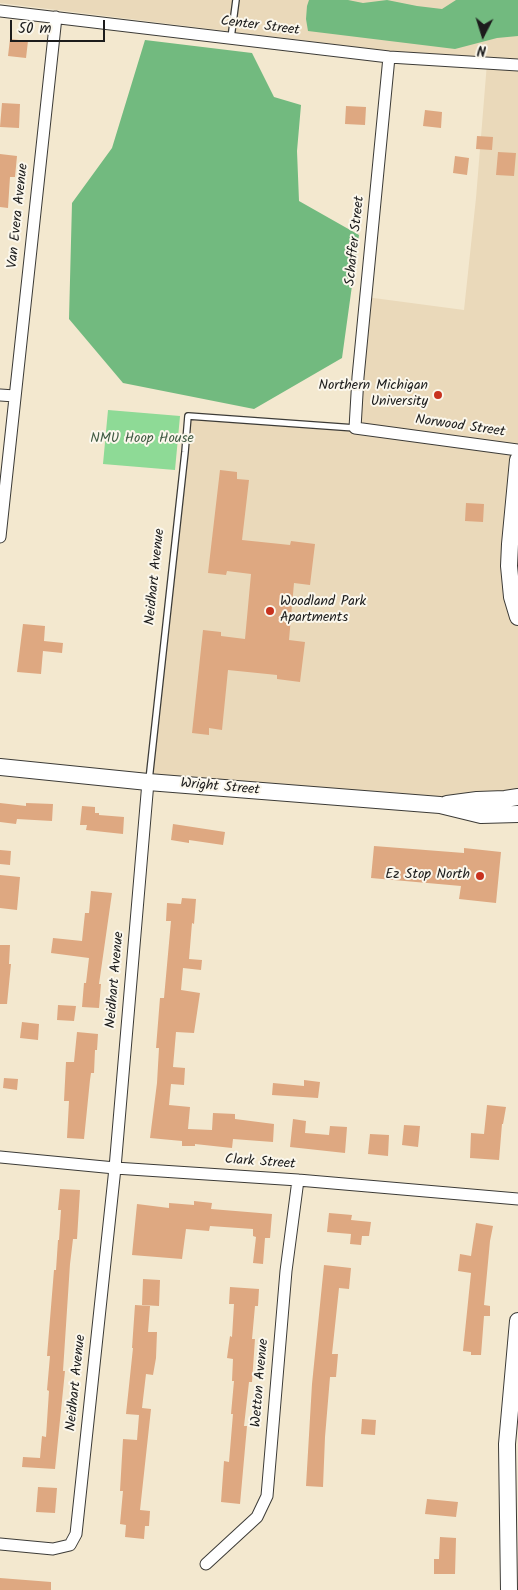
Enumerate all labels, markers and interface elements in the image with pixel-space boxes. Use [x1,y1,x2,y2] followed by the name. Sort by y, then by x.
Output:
[12,10,108,42] scale bar
[458,10,508,60] north arrow
[219,14,301,40] street label: Center Street
[18,17,52,41] text: 50 m
[476,39,487,61] text: N
[5,163,33,269] street label: Van Evera Avenue
[343,195,369,287] street label: Schaffer Street
[318,379,428,412] place label: Northern Michigan University
[432,389,444,401] marker: Northern Michigan University
[414,412,506,442] street label: Norwood Street
[90,432,194,448] park label: NMU Hoop House
[143,528,169,626] street label: Neidhart Avenue
[280,595,366,628] place label: Woodland Park Apartments
[264,605,276,617] marker: Woodland Park Apartments
[180,776,260,800] street label: Wright Street
[385,868,470,884] place label: Ez Stop North
[474,870,486,882] marker: Ez Stop North
[103,931,129,1029] street label: Neidhart Avenue
[224,1152,296,1174] street label: Clark Street
[64,1334,90,1432] street label: Neidhart Avenue
[249,1338,273,1428] street label: Wetton Avenue

